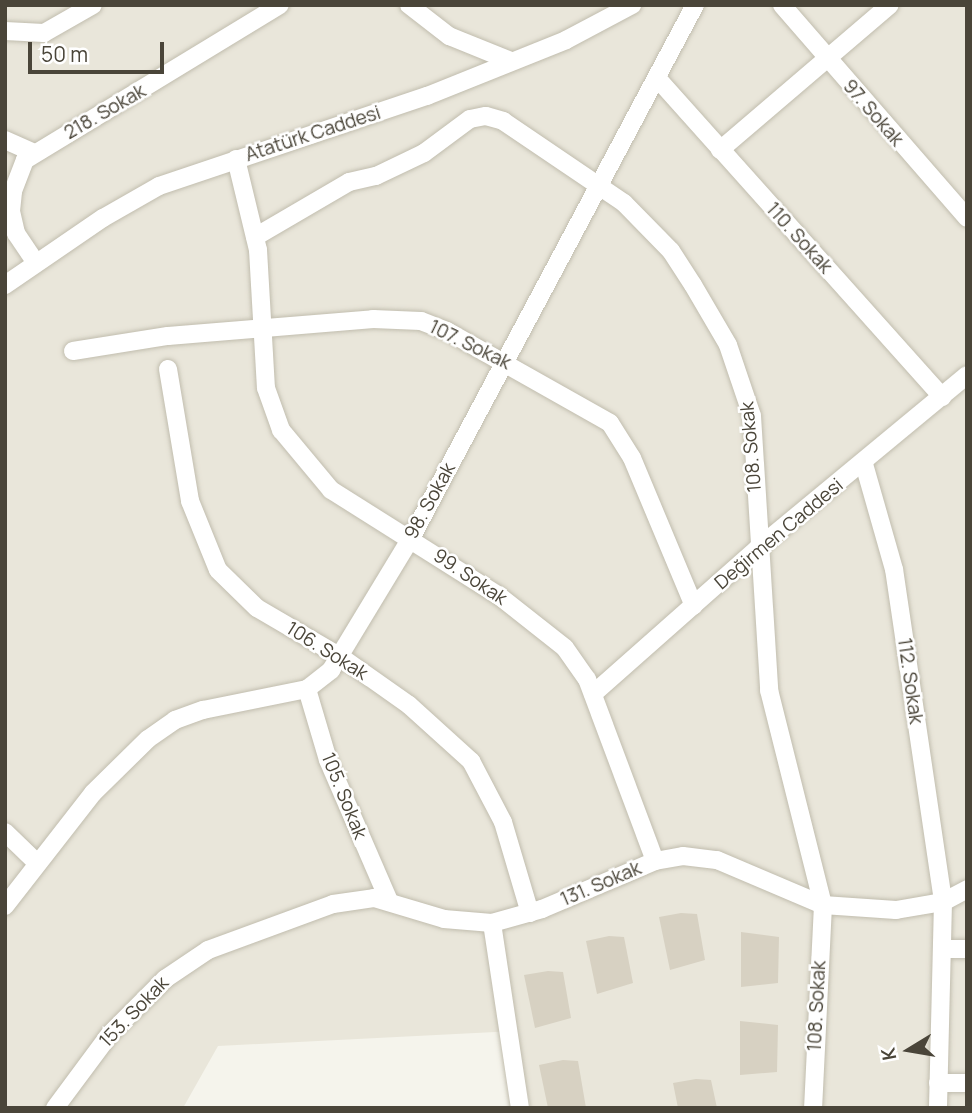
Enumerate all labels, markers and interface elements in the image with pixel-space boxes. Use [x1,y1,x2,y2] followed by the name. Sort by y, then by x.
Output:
[32,28,168,72] scale bar
[41,40,88,68] text: 50 m
[838,75,908,151] street label: 97. Sokak
[60,80,150,144] street label: 218. Sokak
[242,101,384,167] street label: Atatürk Caddesi
[761,198,837,278] street label: 110. Sokak
[425,315,515,375] street label: 107. Sokak
[736,401,766,493] street label: 108. Sokak
[400,459,460,543] street label: 98. Sokak
[710,474,848,594] street label: Değirmen Caddesi
[429,544,511,610] street label: 99. Sokak
[282,617,372,685] street label: 106. Sokak
[893,637,927,725] street label: 112. Sokak
[316,750,372,842] street label: 105. Sokak
[557,857,645,911] street label: 131. Sokak
[803,960,831,1052] street label: 108. Sokak
[95,972,173,1052] street label: 153. Sokak
[874,1015,944,1085] north arrow
[874,1045,902,1063] text: K

